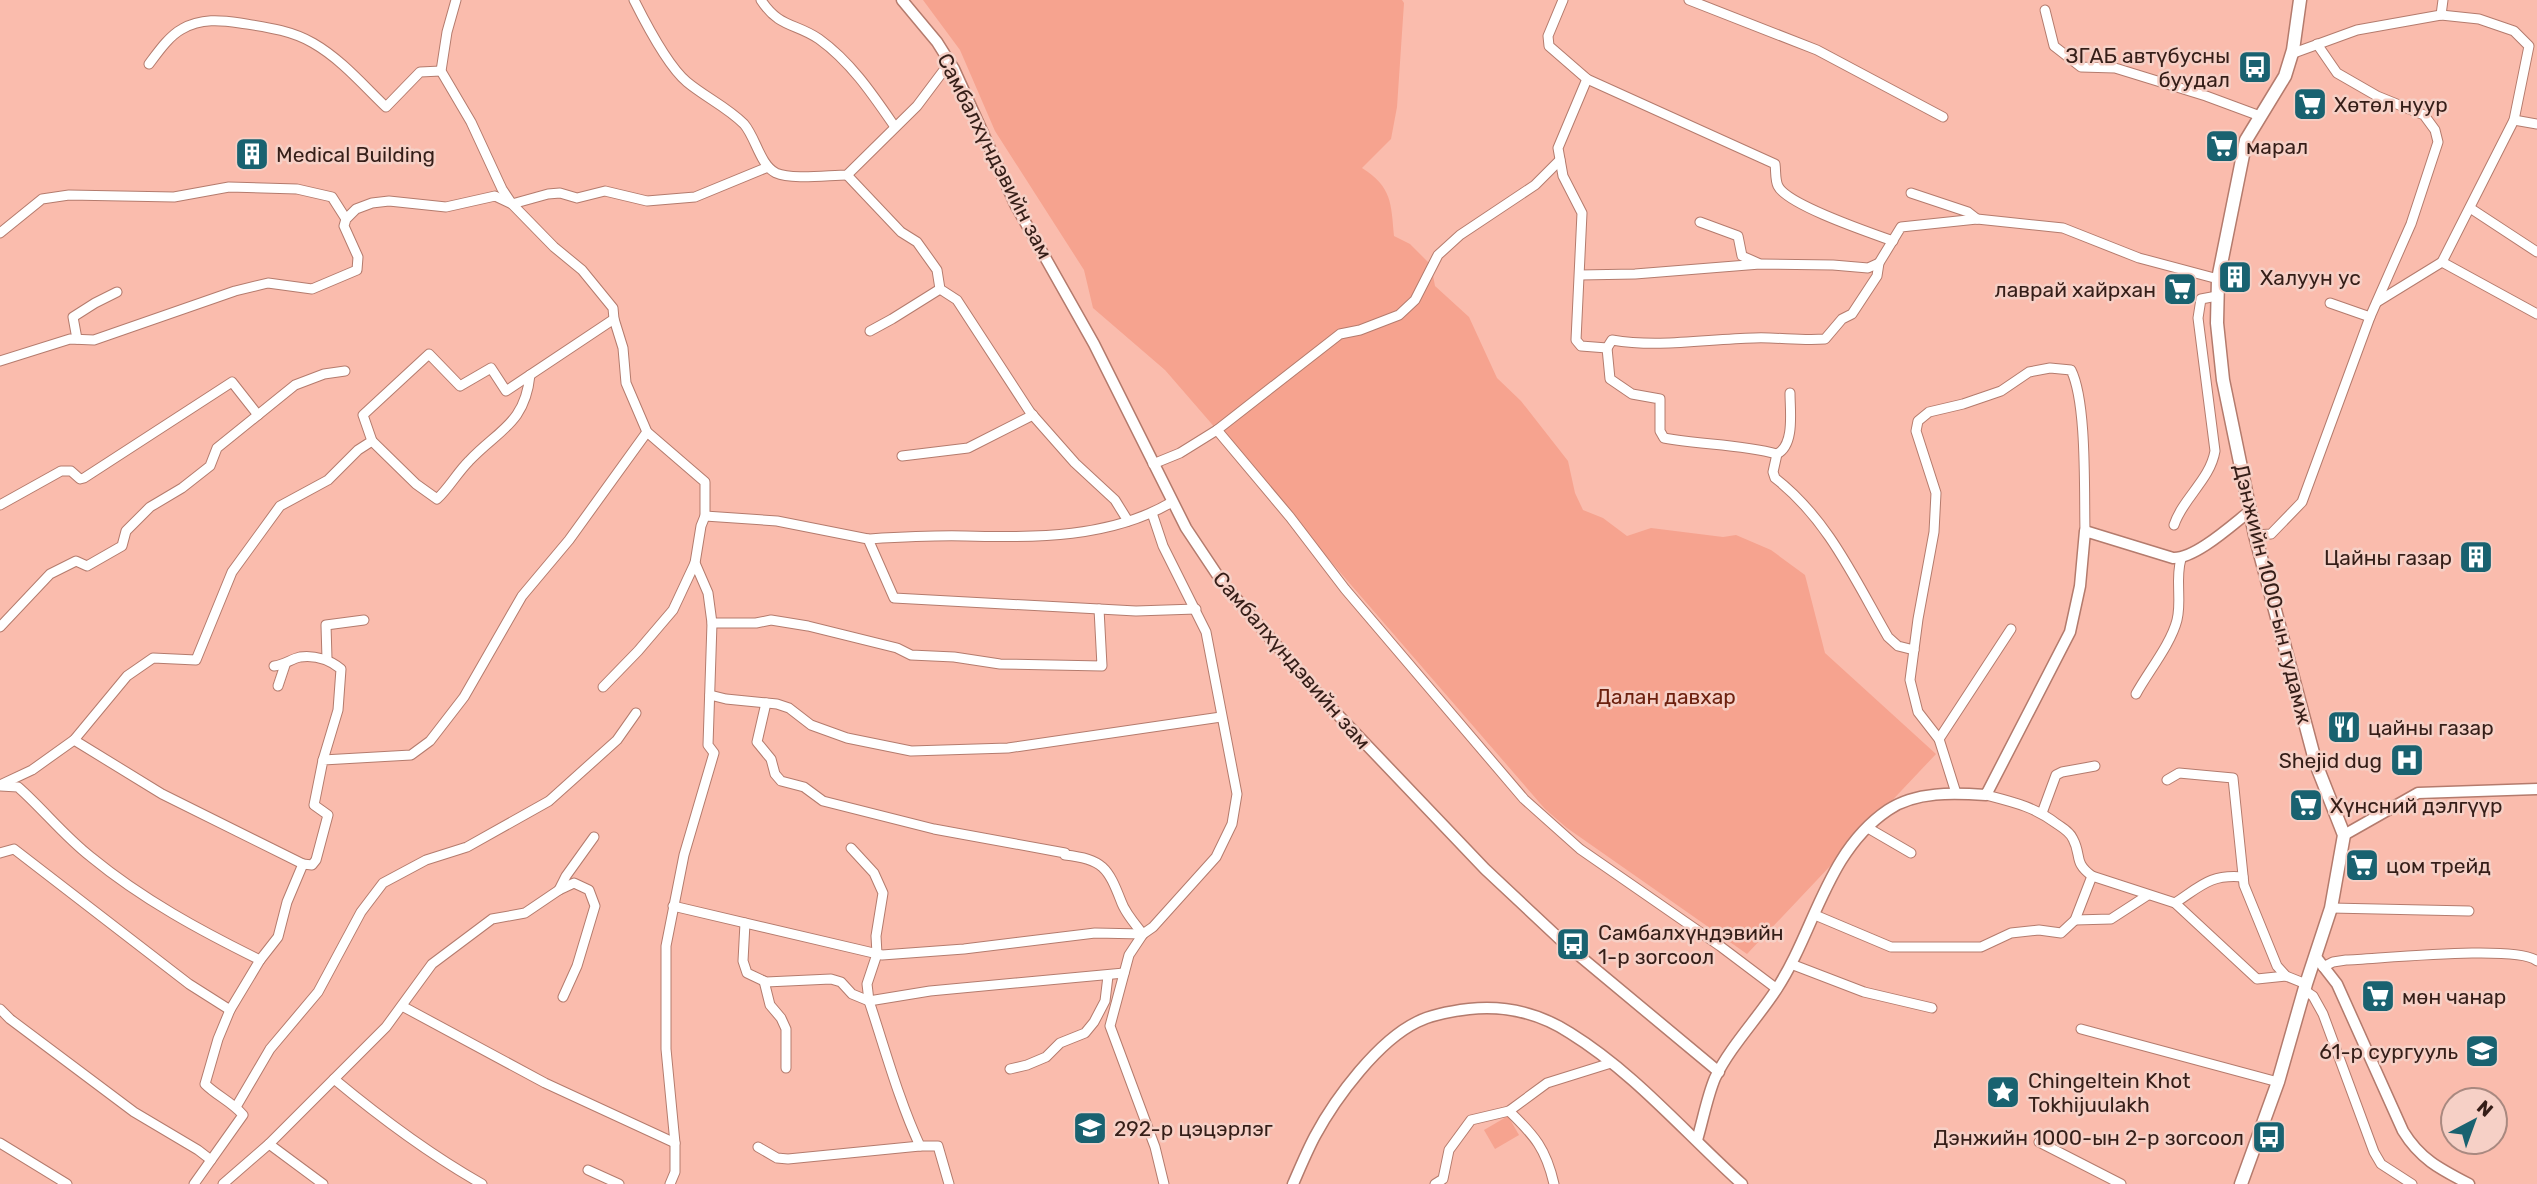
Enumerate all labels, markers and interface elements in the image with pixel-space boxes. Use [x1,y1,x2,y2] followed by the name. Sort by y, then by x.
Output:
[2065,43,2230,92] place label: ЗГАБ автүбусны буудал
[2236,48,2274,86] bus stop icon: ЗГАБ автүбусны буудал
[932,49,1058,263] street label: Самбалхүндэвийн зам
[2291,85,2329,123] supermarket icon: Хөтөл нуур
[2334,92,2448,117] place label: Хөтөл нуур
[2203,127,2241,165] supermarket icon: марал
[2246,134,2308,159] place label: марал
[233,135,271,173] building icon: Medical Building
[276,142,435,167] place label: Medical Building
[2216,258,2254,296] building icon: Халуун ус
[2260,265,2361,290] place label: Халуун ус
[2161,270,2199,308] supermarket icon: лаврай хайрхан
[1994,277,2156,302] place label: лаврай хайрхан
[2229,461,2318,727] street label: Дэнжийн 1000-ын гудамж
[2457,538,2495,576] building icon: Цайны газар
[2324,545,2452,570] place label: Цайны газар
[1208,566,1376,754] street label: Самбалхүндэвийн зам
[1596,684,1736,709] park label: Далан давхар
[2325,708,2363,746] restaurant icon: цайны газар
[2368,715,2494,740] place label: цайны газар
[2388,741,2426,779] hospital icon: Shejid dug
[2279,748,2382,773] place label: Shejid dug
[2287,786,2325,824] supermarket icon: Хүнсний дэлгүүр
[2330,793,2502,818] place label: Хүнсний дэлгүүр
[2343,846,2381,884] supermarket icon: цом трейд
[2386,853,2491,878] place label: цом трейд
[1598,920,1784,969] place label: Самбалхүндэвийн 1-р зогсоол
[1554,925,1592,963] bus stop icon: Самбалхүндэвийн 1-р зогсоол
[2359,977,2397,1015] supermarket icon: мөн чанар
[2402,984,2506,1009] place label: мөн чанар
[2463,1032,2501,1070] school or university icon: 61-р сургууль
[2319,1039,2458,1064] place label: 61-р сургууль
[2028,1068,2190,1117] place label: Chingeltein Khot Tokhijuulakh
[1984,1073,2022,1111] place icon: Chingeltein Khot Tokhijuulakh
[2439,1086,2509,1156] north arrow
[2472,1095,2498,1122] text: N
[1071,1109,1109,1147] school or university icon: 292-р цэцэрлэг
[1114,1116,1273,1141] place label: 292-р цэцэрлэг
[2250,1118,2288,1156] bus stop icon: Дэнжийн 1000-ын 2-р зогсоол
[1934,1125,2244,1150] place label: Дэнжийн 1000-ын 2-р зогсоол

